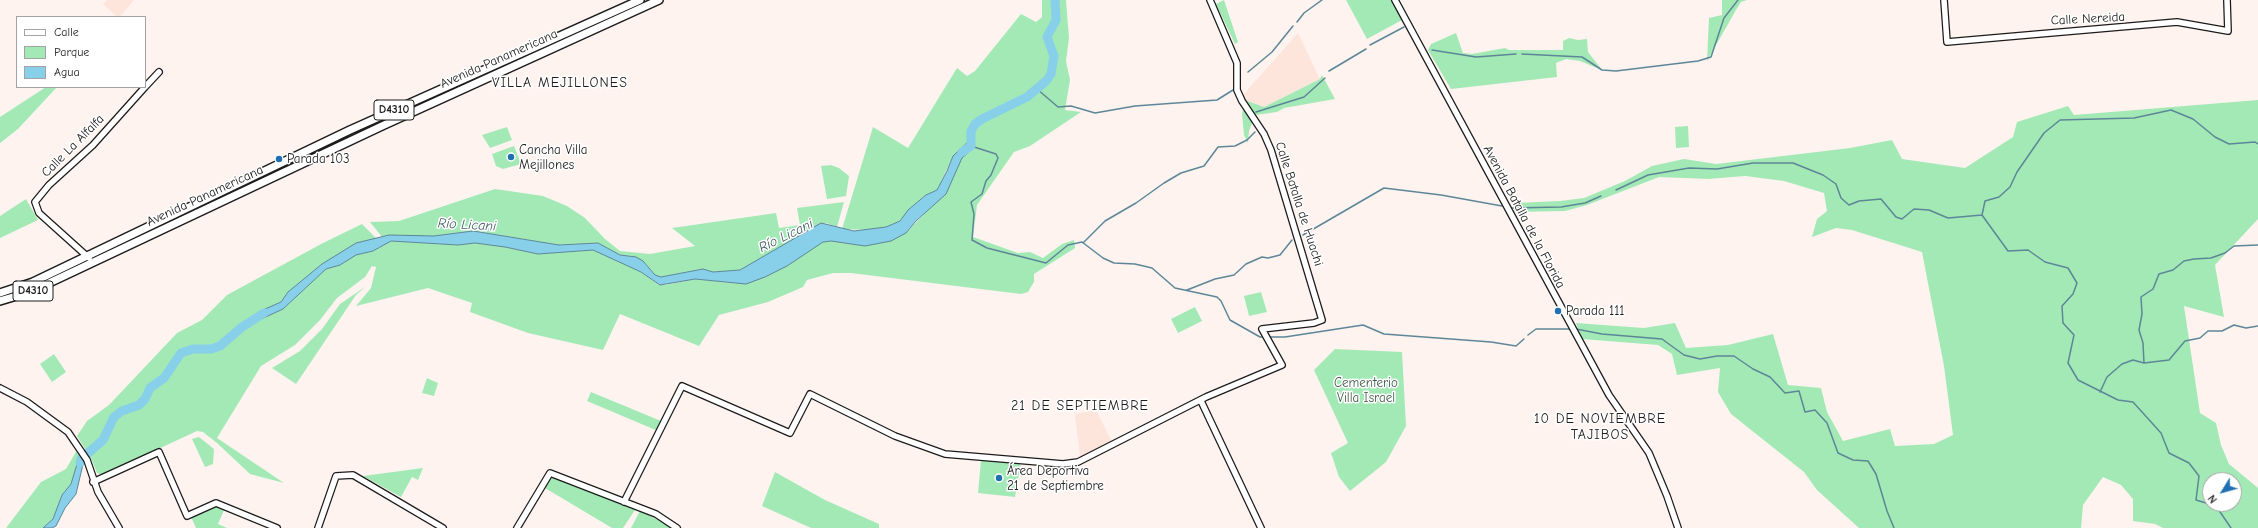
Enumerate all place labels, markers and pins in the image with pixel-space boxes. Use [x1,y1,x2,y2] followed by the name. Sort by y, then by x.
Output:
[519,142,587,173] place label: Cancha Villa Mejillones
[287,151,350,167] place label: Parada 103
[506,152,516,162] marker: Cancha Villa Mejillones
[274,154,284,164] marker: Parada 103
[1566,303,1624,319] place label: Parada 111
[1553,306,1563,316] marker: Parada 111
[1007,463,1104,494] place label: Área Deportiva 21 de Septiembre
[994,473,1004,483] marker: Área Deportiva 21 de Septiembre

